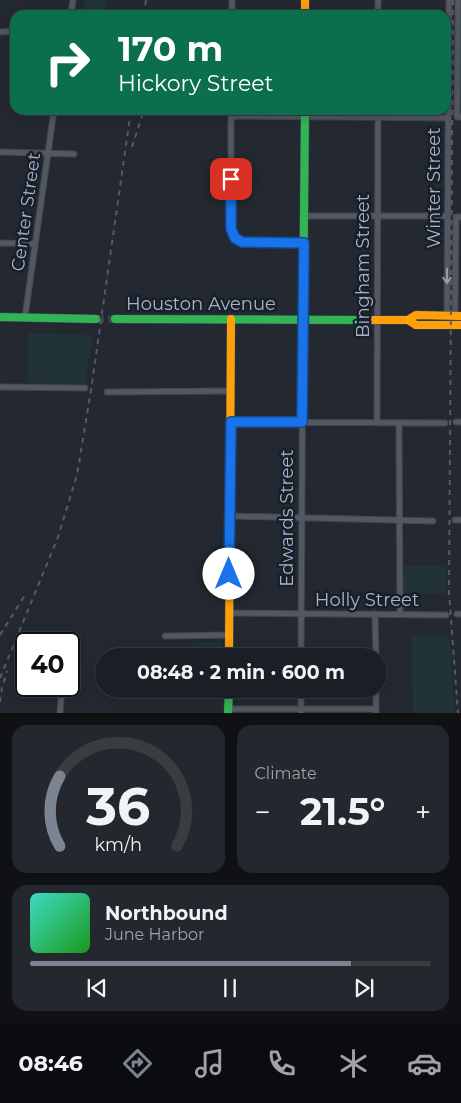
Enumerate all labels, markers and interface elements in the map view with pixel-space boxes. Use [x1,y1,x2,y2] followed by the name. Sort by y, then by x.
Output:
[118,27,223,70] text: 170 m
[35,30,100,95] icon: right
[118,70,273,97] text: Hickory Street
[423,128,445,248] street label: Winter Street
[7,151,45,273] street label: Center Street
[210,158,252,200] pin
[217,165,245,193] icon: arrive
[352,194,374,338] street label: Bingham Street
[442,268,452,284] one-way arrow
[126,293,276,315] street label: Houston Avenue
[276,449,298,587] street label: Edwards Street
[202,547,254,599] position arrow
[315,589,419,611] street label: Holly Street
[15,632,80,697] speed limit sign: 40
[137,661,345,684] text: 08:48 · 2 min · 600 m
[255,764,317,783] text: Climate
[85,775,150,838] text: 36
[300,788,386,835] text: 21.5°
[255,795,271,829] text: −
[415,795,431,829] text: +
[94,834,142,855] text: km/h
[105,902,228,925] text: Northbound
[105,925,204,944] text: June Harbor
[83,974,111,1002] icon: previous
[216,974,244,1002] icon: pause
[350,974,378,1002] icon: next
[120,1046,155,1081] icon: directions
[192,1046,227,1081] icon: music
[264,1046,299,1081] icon: phone
[336,1046,371,1081] icon: climate
[407,1046,442,1081] icon: car
[18,1050,83,1077] text: 08:46

